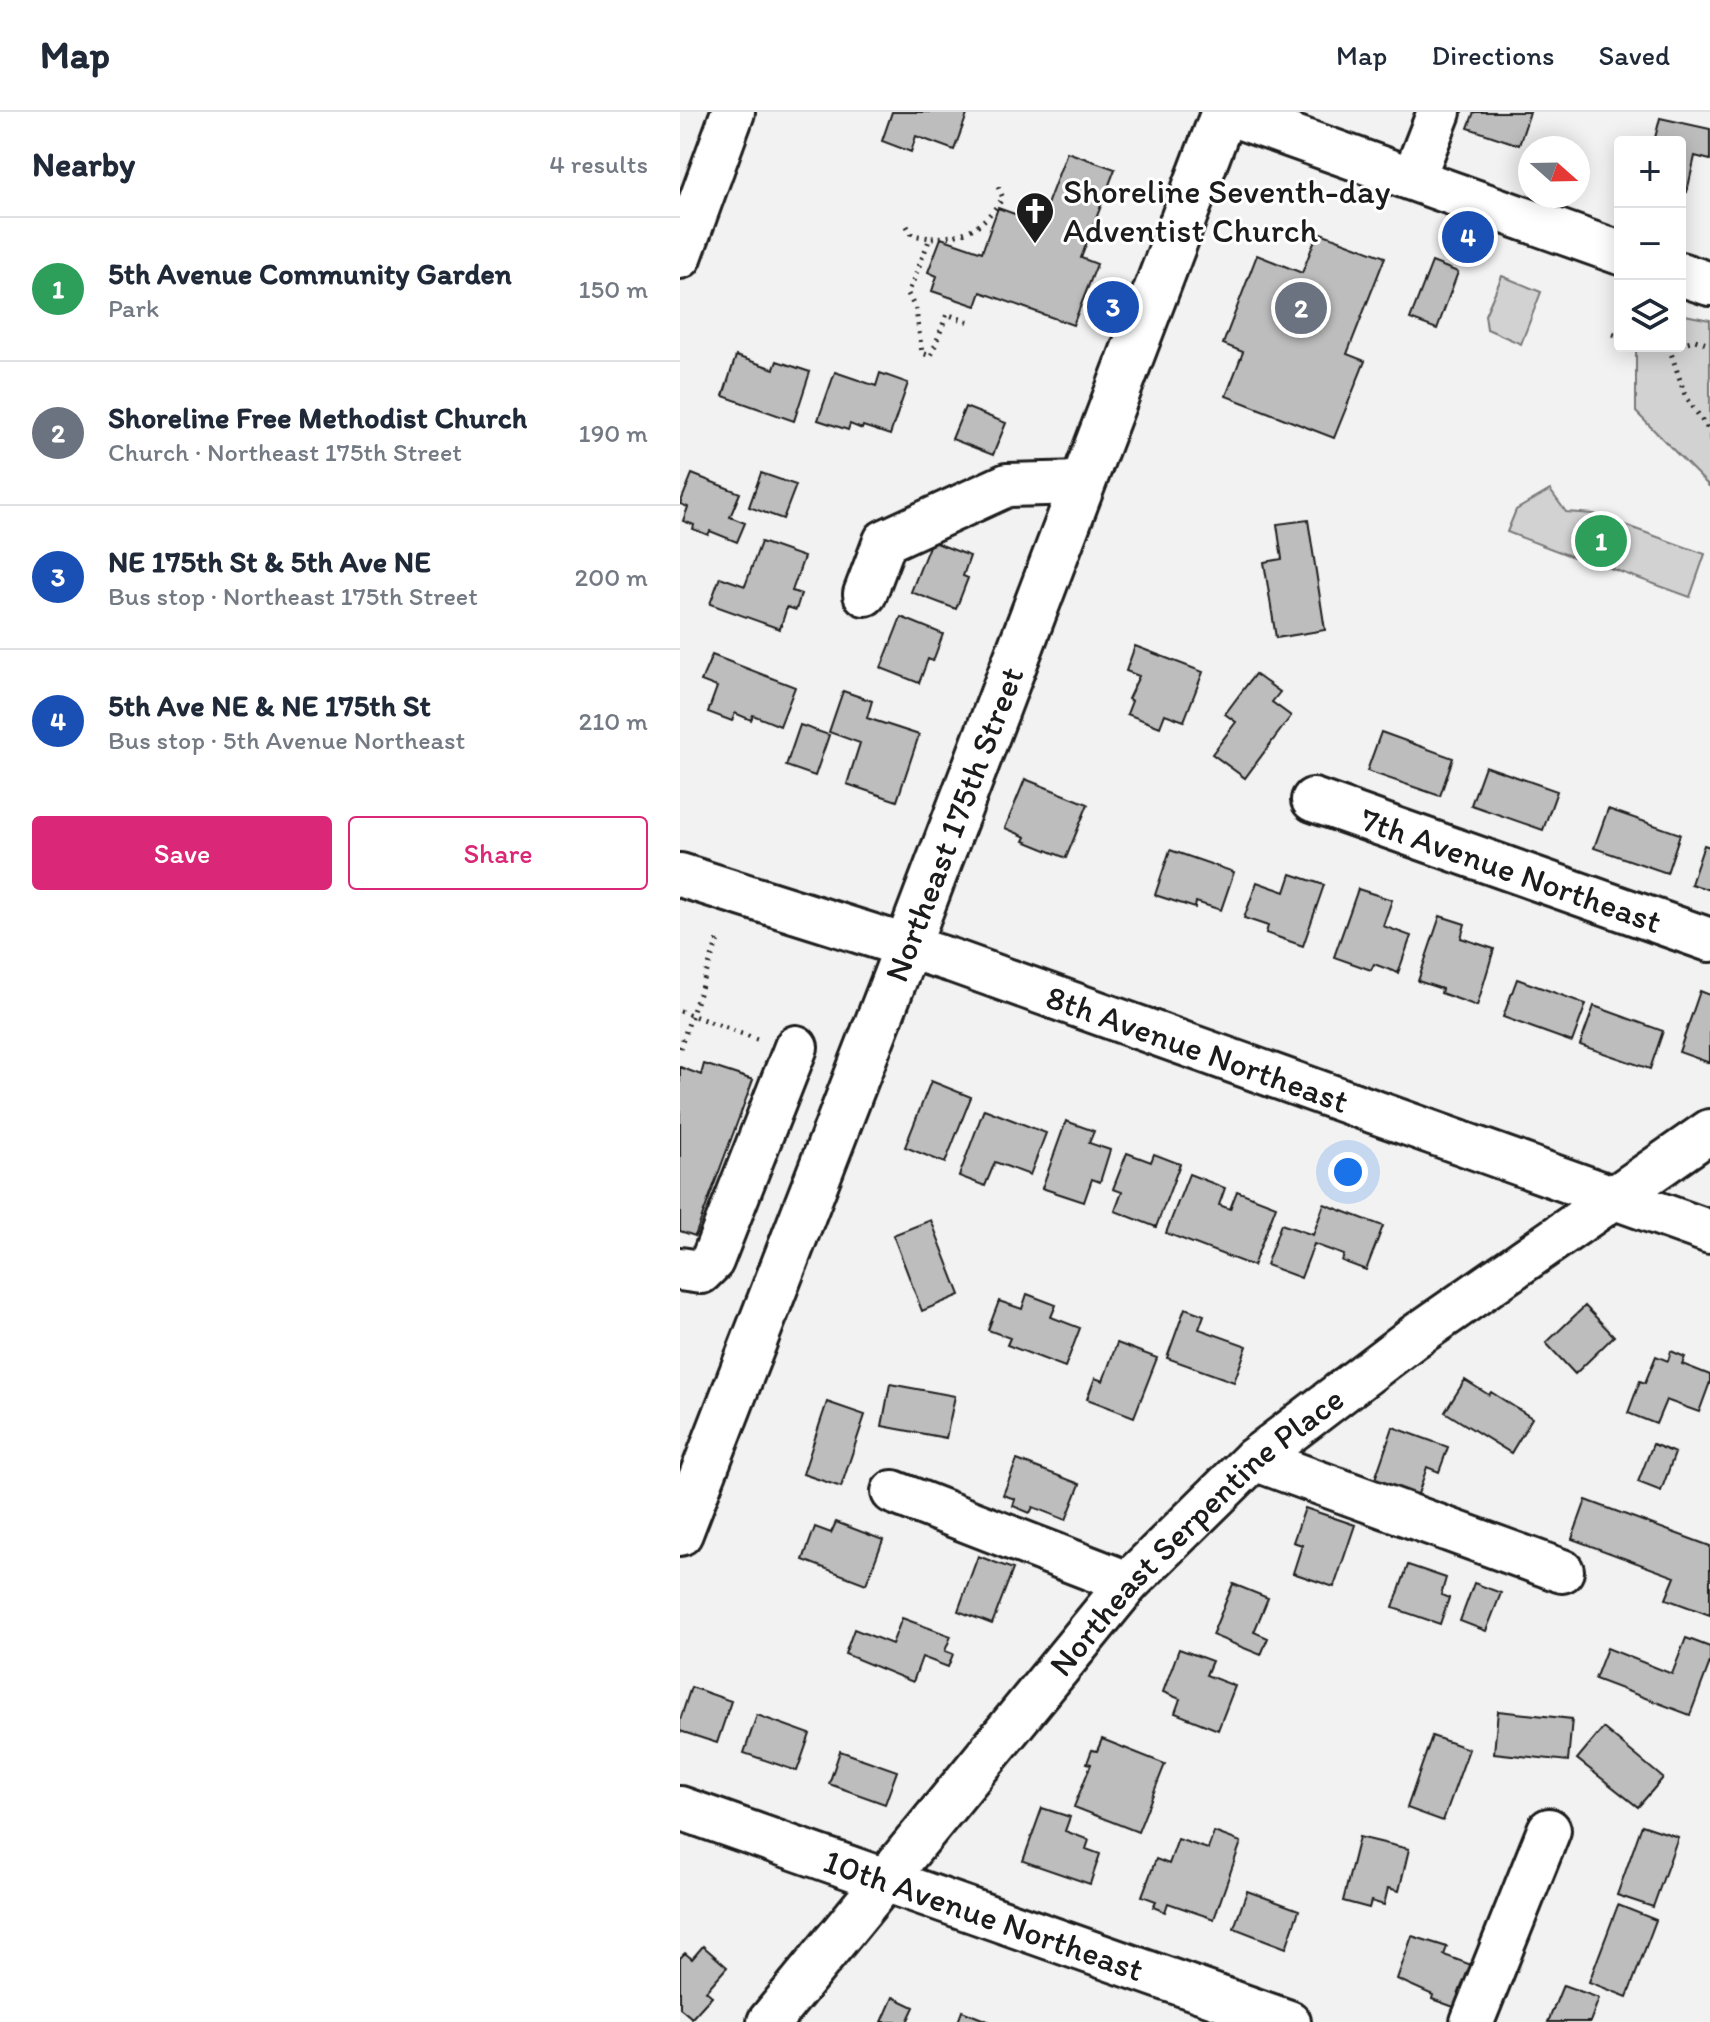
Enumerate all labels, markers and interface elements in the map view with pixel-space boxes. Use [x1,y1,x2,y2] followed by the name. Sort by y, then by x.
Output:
[40,32,110,78] text: Map
[1336,38,1387,72] text: Map
[1431,38,1555,72] text: Directions
[1599,38,1670,72] text: Saved
[1518,136,1590,208] north arrow
[1614,136,1686,352] map controls
[1614,136,1686,208] button: +
[32,144,135,185] text: Nearby
[549,148,648,180] text: 4 results
[1063,171,1390,251] place label: Shoreline Seventh-day Adventist Church
[1014,190,1056,245] church icon: Shoreline Seventh-day Adventist Church
[1442,207,1494,267] pin: 4
[1614,208,1686,280] button: −
[108,255,512,292] text: 5th Avenue Community Garden
[52,273,64,305] text: 1
[579,273,648,305] text: 150 m
[1087,277,1139,337] pin: 3
[1275,278,1327,338] pin: 2
[1614,280,1686,352] button: layers
[108,292,159,324] text: Park
[108,399,527,436] text: Shoreline Free Methodist Church
[51,417,65,449] text: 2
[579,417,648,449] text: 190 m
[108,436,462,468] text: Church · Northeast 175th Street
[1575,511,1627,571] pin: 1
[108,543,431,580] text: NE 175th St & 5th Ave NE
[51,561,65,593] text: 3
[575,561,648,593] text: 200 m
[108,580,478,612] text: Bus stop · Northeast 175th Street
[875,661,1032,987] street label: Northeast 175th Street
[108,687,431,724] text: 5th Ave NE & NE 175th St
[50,705,66,737] text: 4
[579,705,648,737] text: 210 m
[108,724,465,756] text: Bus stop · 5th Avenue Northeast
[1355,798,1667,942] street label: 7th Avenue Northeast
[32,816,332,890] button: Save
[348,816,648,890] button: Share
[1041,976,1354,1121] street label: 8th Avenue Northeast
[1328,1152,1368,1192] your location
[1040,1378,1352,1684] street label: Northeast Serpentine Place
[818,1840,1149,1990] street label: 10th Avenue Northeast

